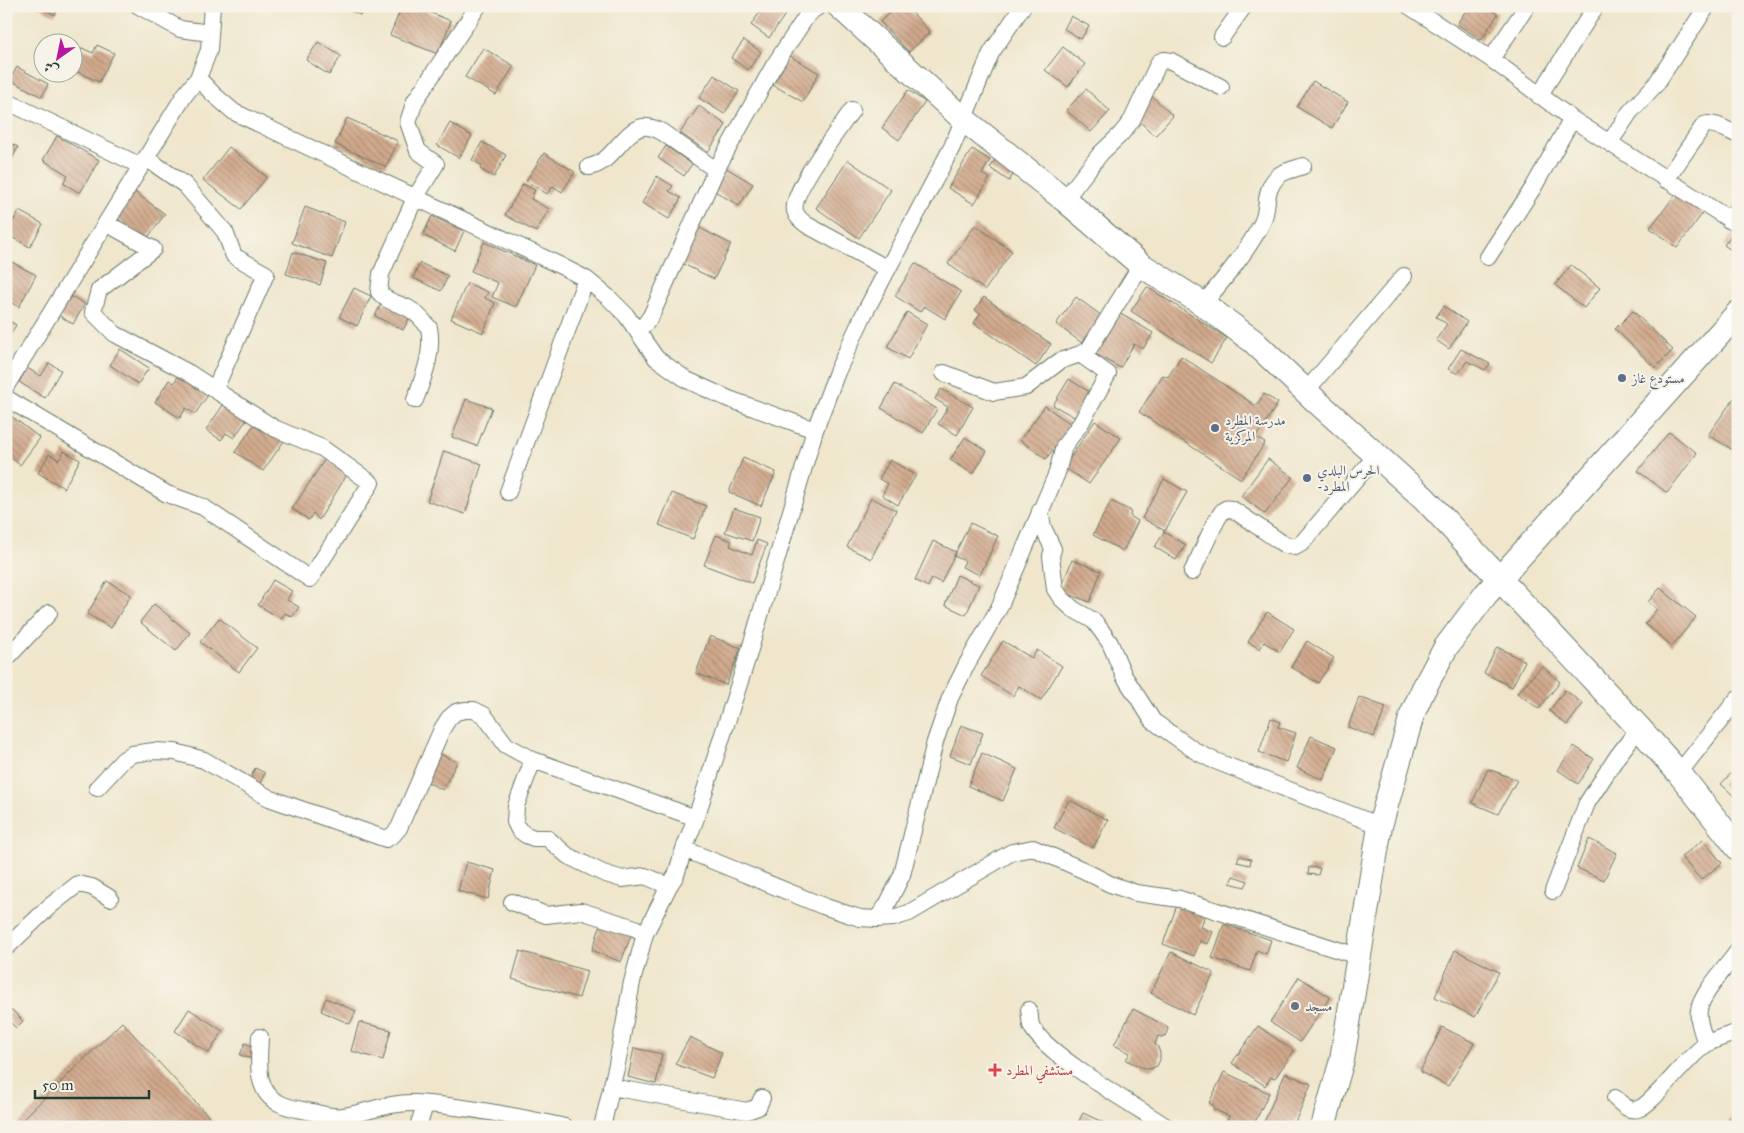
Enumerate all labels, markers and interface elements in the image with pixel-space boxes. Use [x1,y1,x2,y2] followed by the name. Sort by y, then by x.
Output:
[32,32,82,82] north arrow
[41,58,62,79] text: ش
[1630,370,1685,390] place label: مستودع غاز
[1616,372,1628,384] marker: مستودع غاز
[1225,412,1286,445] place label: مدرسة المطرد المركزية
[1209,422,1221,434] marker: مدرسة المطرد المركزية
[1317,462,1380,495] place label: الحرس البلدي -المطرد
[1301,472,1313,484] marker: الحرس البلدي -المطرد
[1305,998,1332,1015] place label: مسجد
[1289,1000,1301,1012] marker: مسجد
[1006,1062,1073,1084] place label: مستشفي المطرد
[988,1063,1002,1077] marker: مستشفي المطرد
[35,1068,149,1100] scale bar
[42,1076,74,1094] text: 50 m

